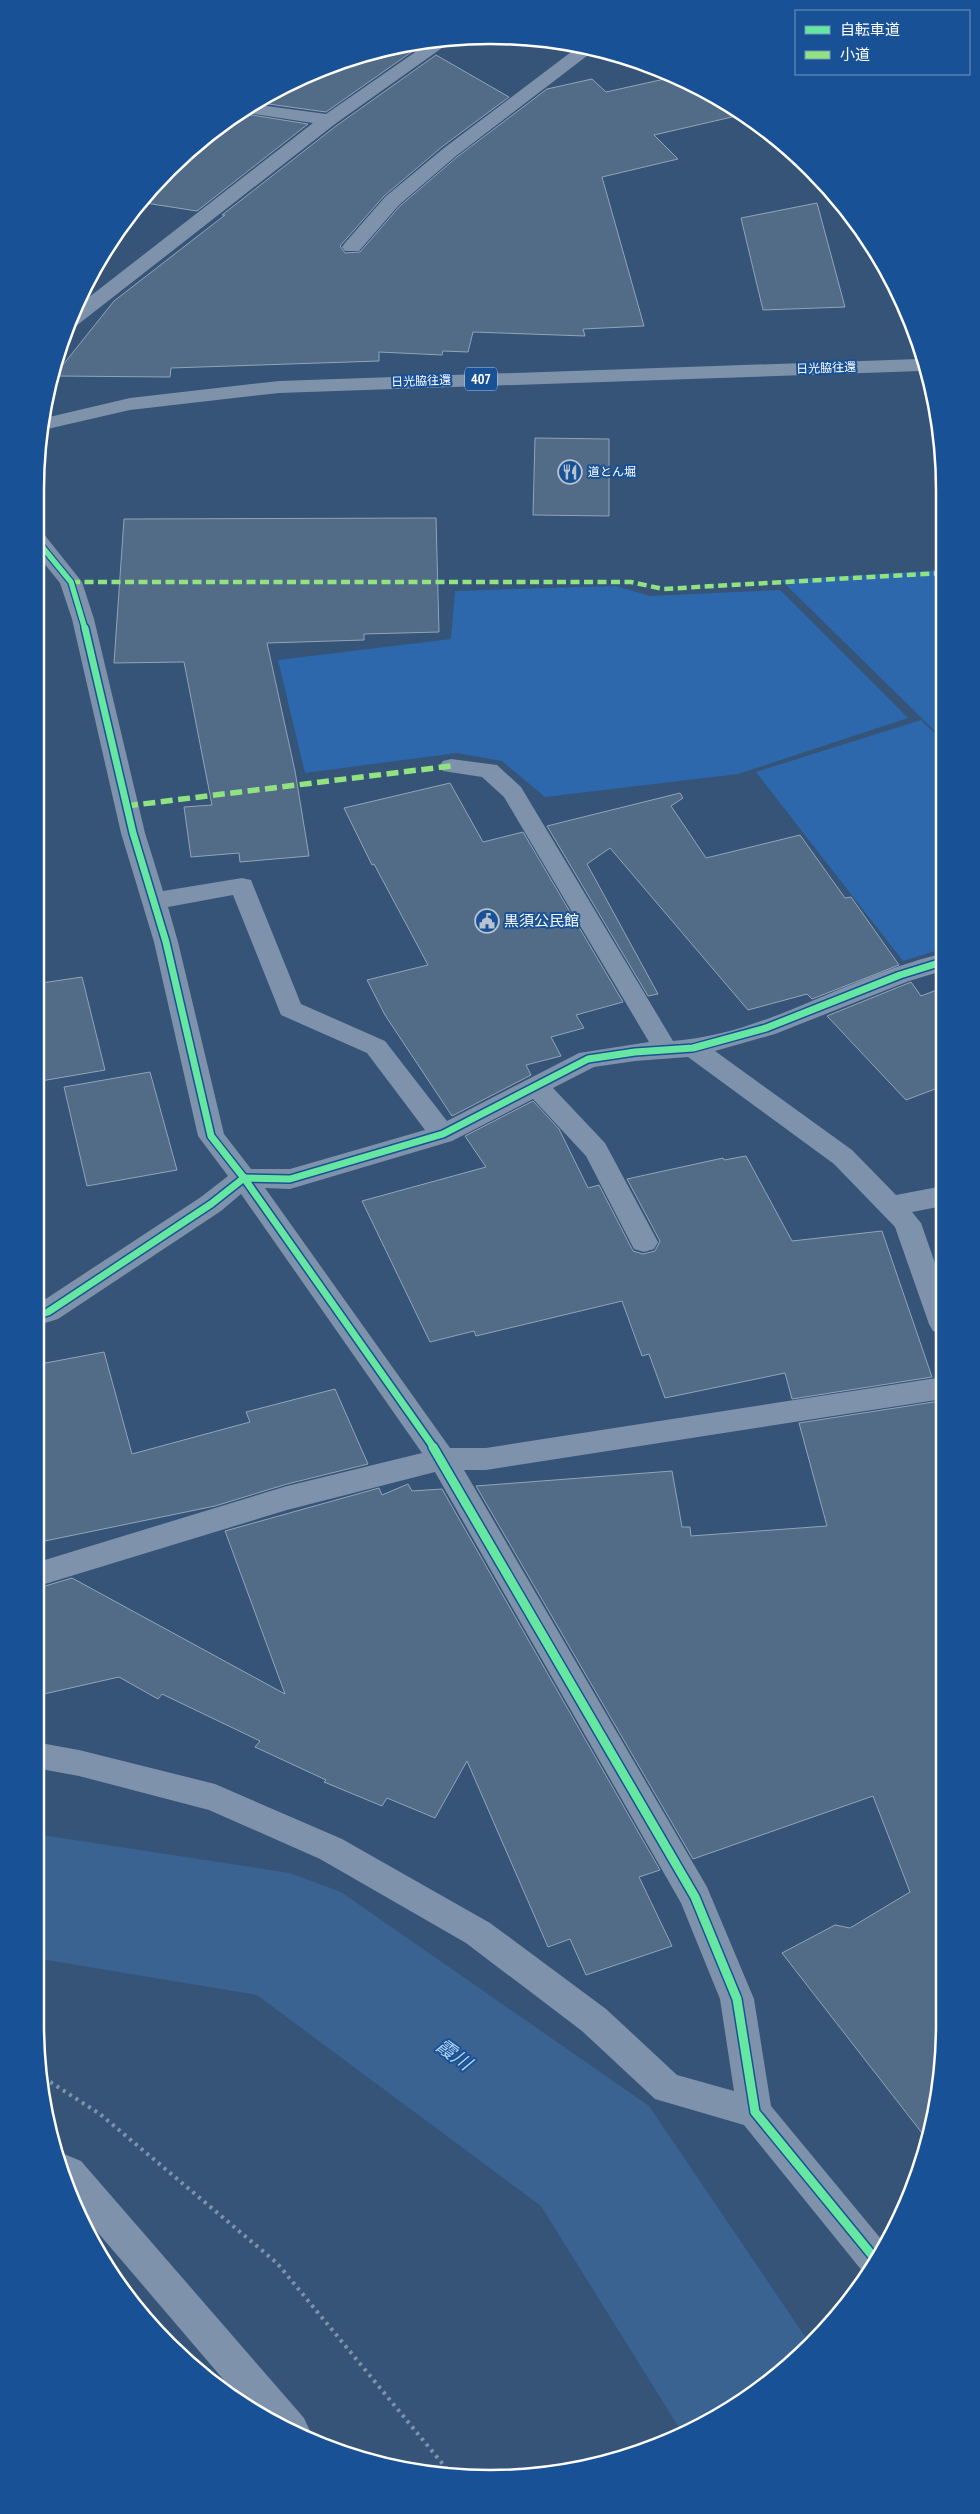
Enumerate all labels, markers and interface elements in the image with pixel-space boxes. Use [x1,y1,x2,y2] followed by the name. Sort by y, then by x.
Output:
[795,10,970,75] legend
[840,20,900,39] text: 自転車道
[840,45,870,64] text: 小道
[796,359,856,376] street label: 日光脇往還
[465,368,497,390] road number: 407
[391,372,451,389] street label: 日光脇往還
[557,459,583,485] restaurant icon: 道とん堀
[588,464,636,479] place label: 道とん堀
[474,908,500,934] public building icon: 黒須公民館
[504,911,579,930] place label: 黒須公民館
[432,2033,478,2076] water label: 霞川

